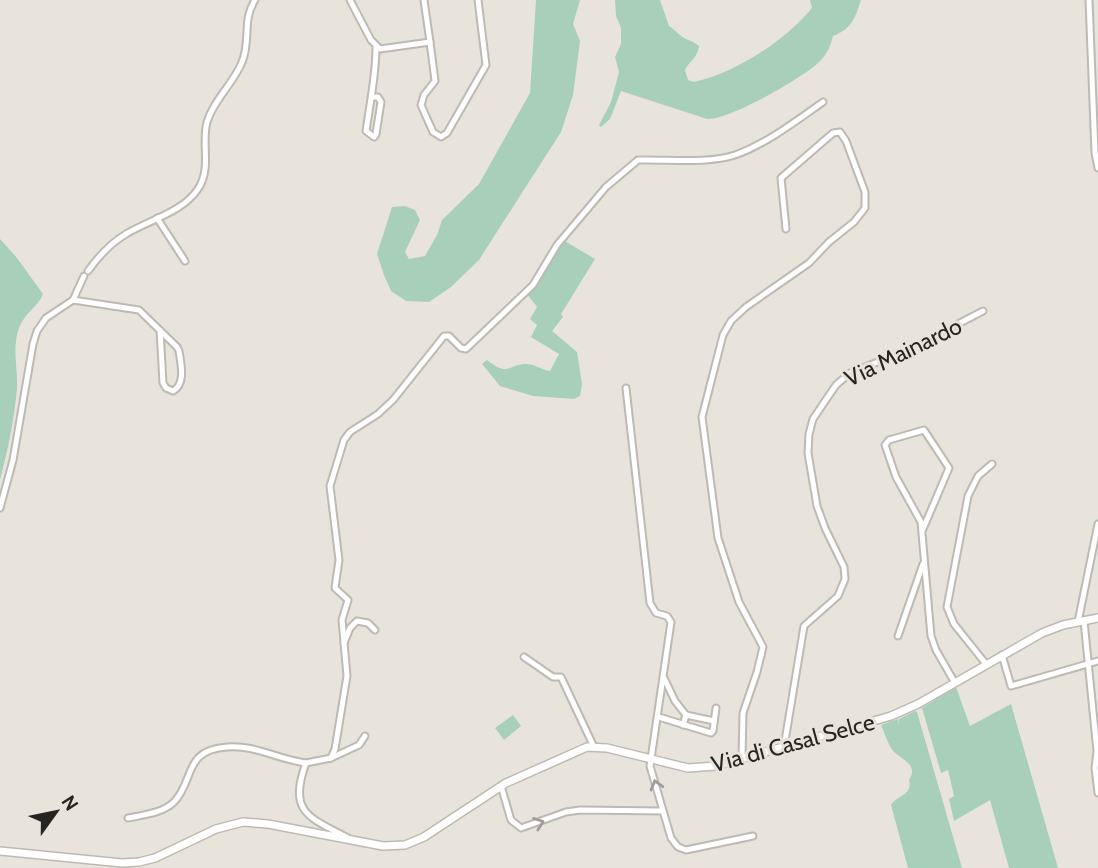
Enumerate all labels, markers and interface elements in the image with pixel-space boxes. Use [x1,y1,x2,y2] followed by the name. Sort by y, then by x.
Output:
[840,312,966,392] street label: Via Mainardo
[708,708,878,778] street label: Via di Casal Selce
[21,777,91,847] north arrow
[649,779,664,791] one-way arrow
[57,791,83,815] text: N
[532,817,544,831] one-way arrow

